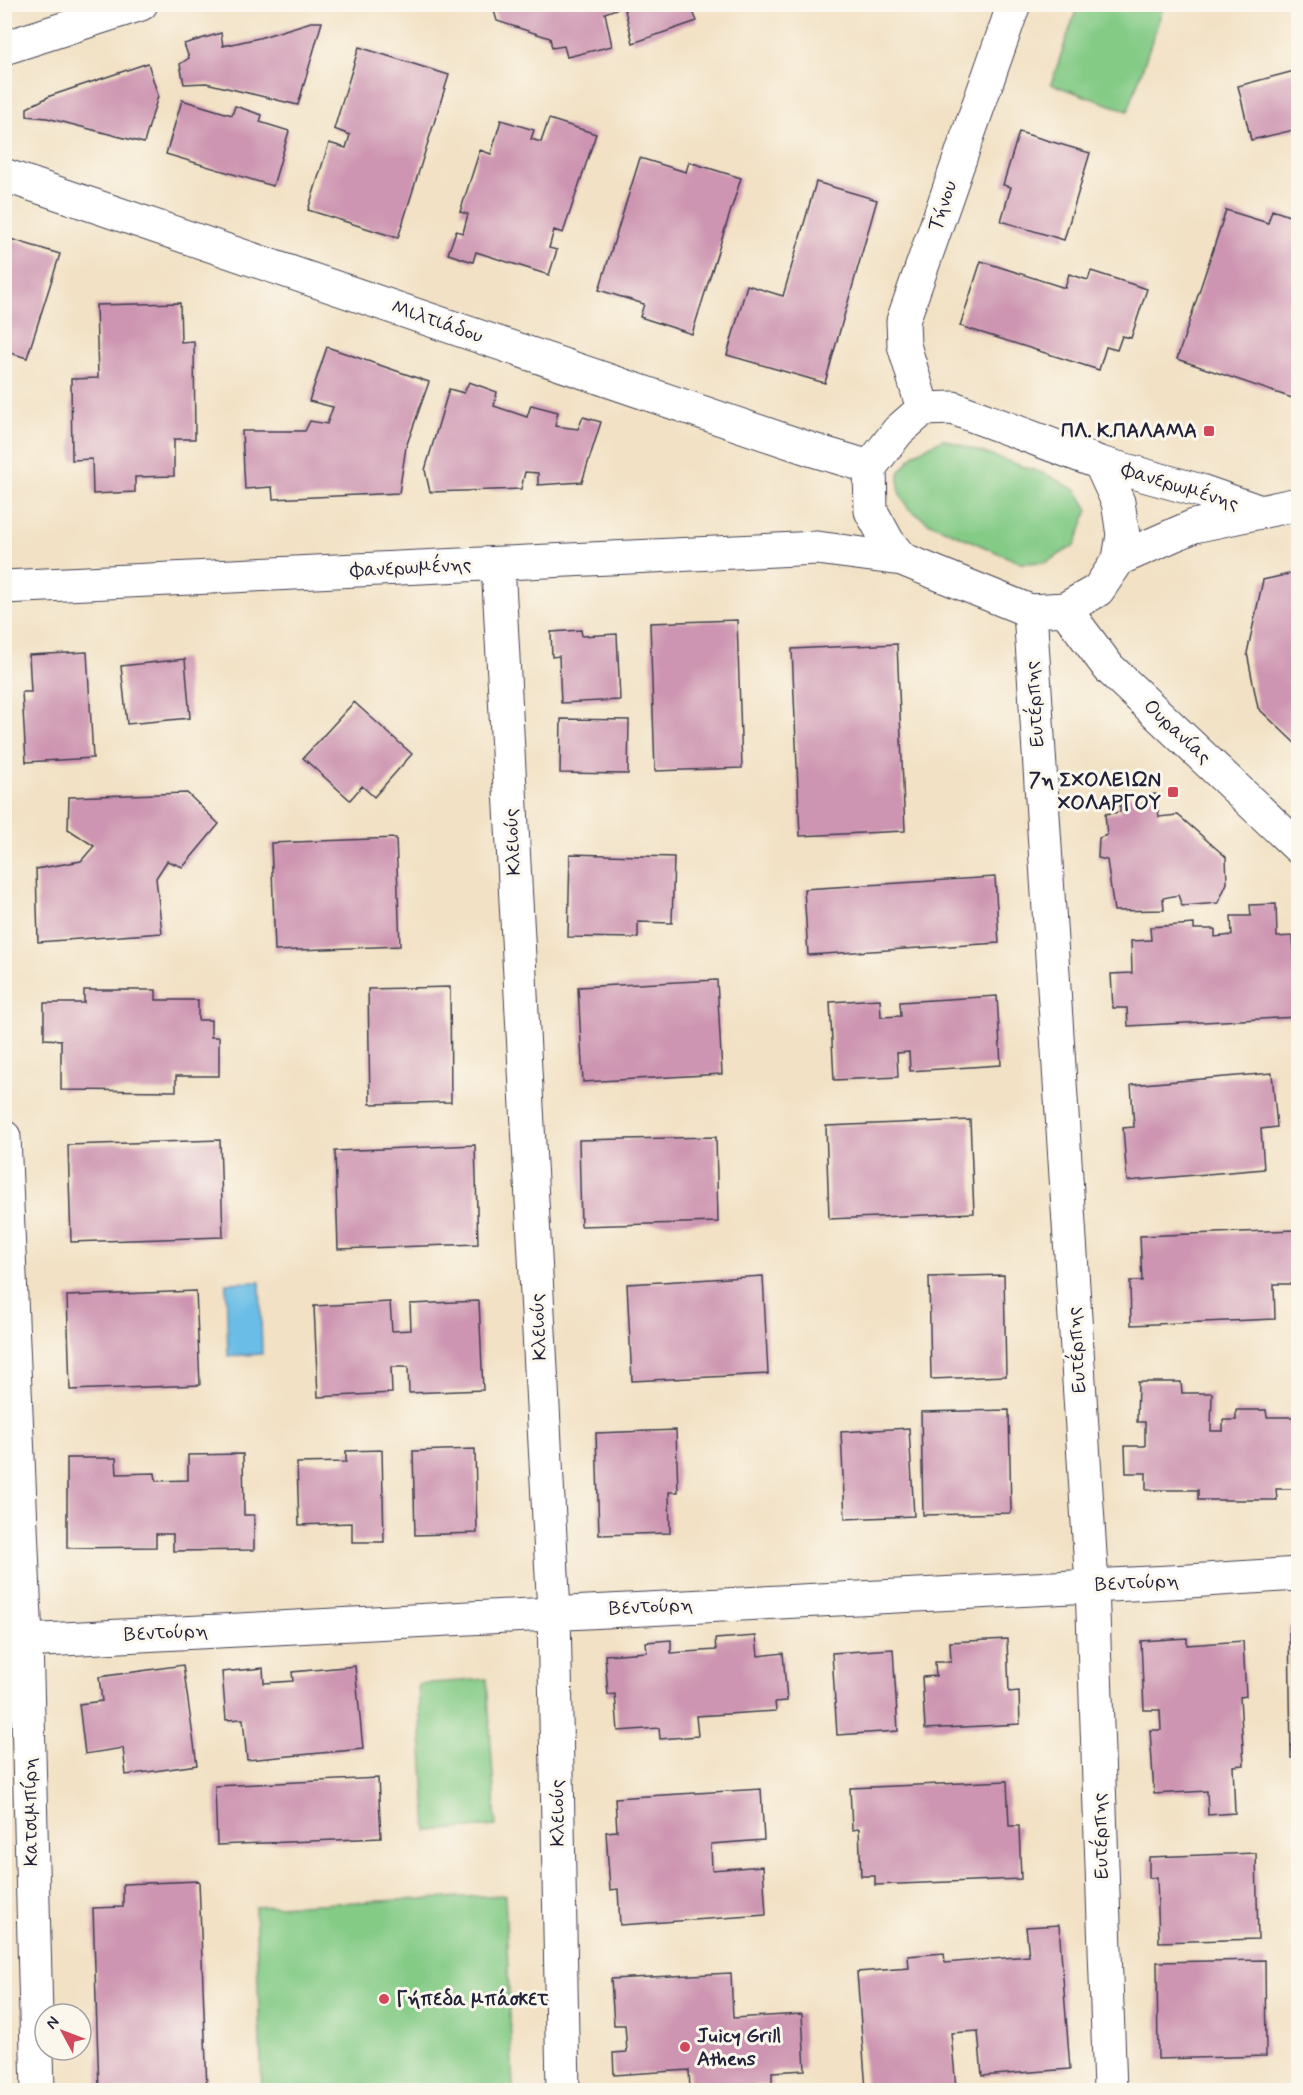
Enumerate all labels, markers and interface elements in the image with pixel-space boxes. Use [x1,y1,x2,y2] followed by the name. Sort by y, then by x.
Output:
[922,177,964,235] street label: Τήνου
[388,294,486,350] street label: Μιλτιάδου
[1061,418,1197,445] place label: ΠΛ. Κ.ΠΑΛΑΜΑ
[1202,424,1216,438] marker: ΠΛ. Κ.ΠΑΛΑΜΑ
[1117,456,1242,518] street label: Φανερωμένης
[349,551,472,585] street label: Φανερωμένης
[1018,660,1051,748] street label: Ευτέρπης
[1137,693,1217,771] street label: Ουρανίας
[1029,767,1162,817] place label: 7η ΣΧΟΛΕΙΩΝ ΧΟΛΑΡΓΟΥ
[1166,785,1180,799] marker: 7η ΣΧΟΛΕΙΩΝ ΧΟΛΑΡΓΟΥ
[498,807,528,876] street label: Κλειούς
[524,1292,554,1361] street label: Κλειούς
[1060,1306,1093,1394] street label: Ευτέρπης
[1094,1567,1180,1599] street label: Βεντούρη
[608,1591,694,1623] street label: Βεντούρη
[123,1617,209,1649] street label: Βεντούρη
[17,1757,45,1867] street label: Κατσιμπίρη
[544,1779,572,1847] street label: Κλειούς
[1086,1792,1116,1880] street label: Ευτέρπης
[396,1986,548,2013] place label: Γήπεδα μπάσκετ
[377,1992,391,2006] marker: Γήπεδα μπάσκετ
[33,2002,93,2062] north arrow
[41,2012,64,2034] text: N
[697,2023,781,2073] place label: Juicy Grill Athens
[678,2040,692,2054] marker: Juicy Grill Athens

